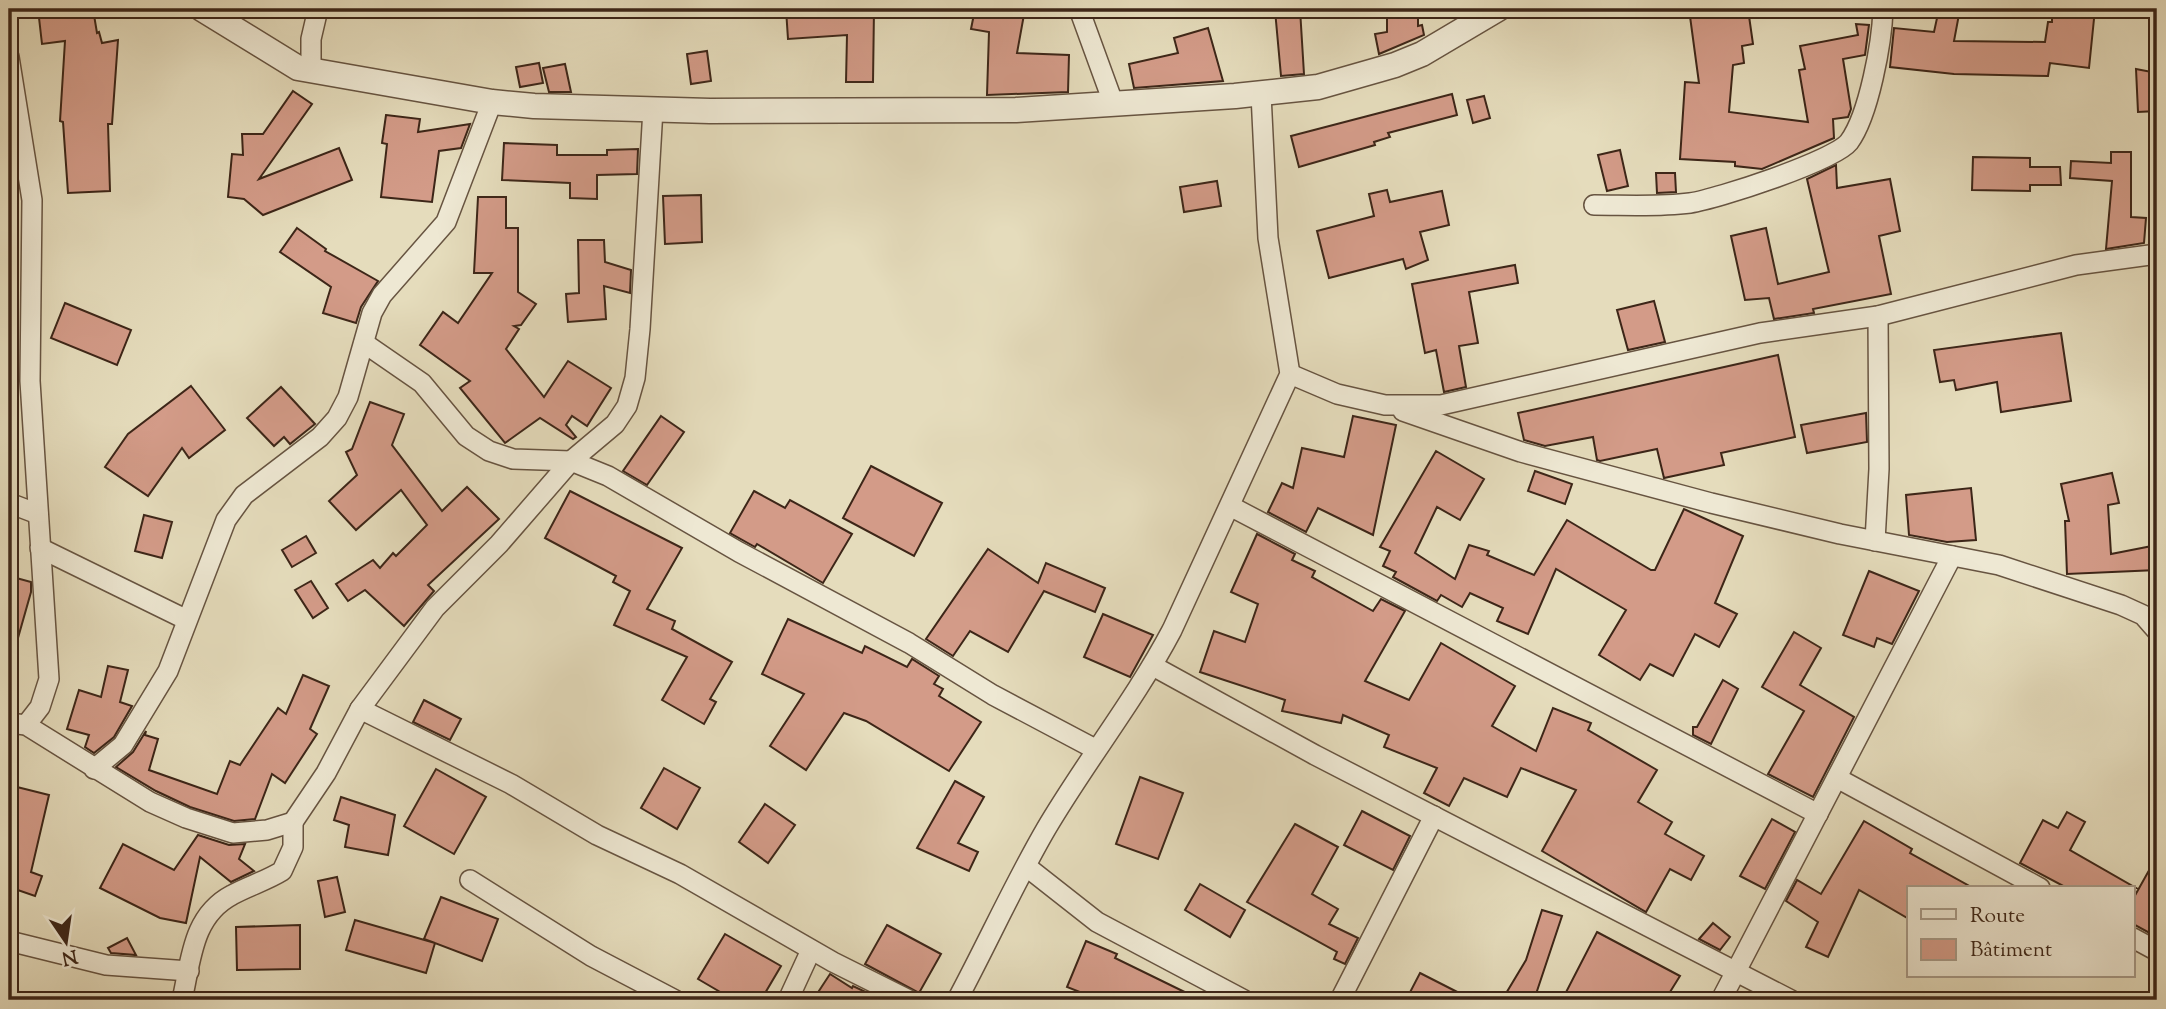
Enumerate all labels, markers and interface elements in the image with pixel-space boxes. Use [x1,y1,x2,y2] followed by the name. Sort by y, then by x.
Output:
[1907,886,2134,978] legend
[1970,902,2025,932] text: Route
[32,908,102,978] north arrow
[1970,936,2052,966] text: Bâtiment
[59,941,80,971] text: N

